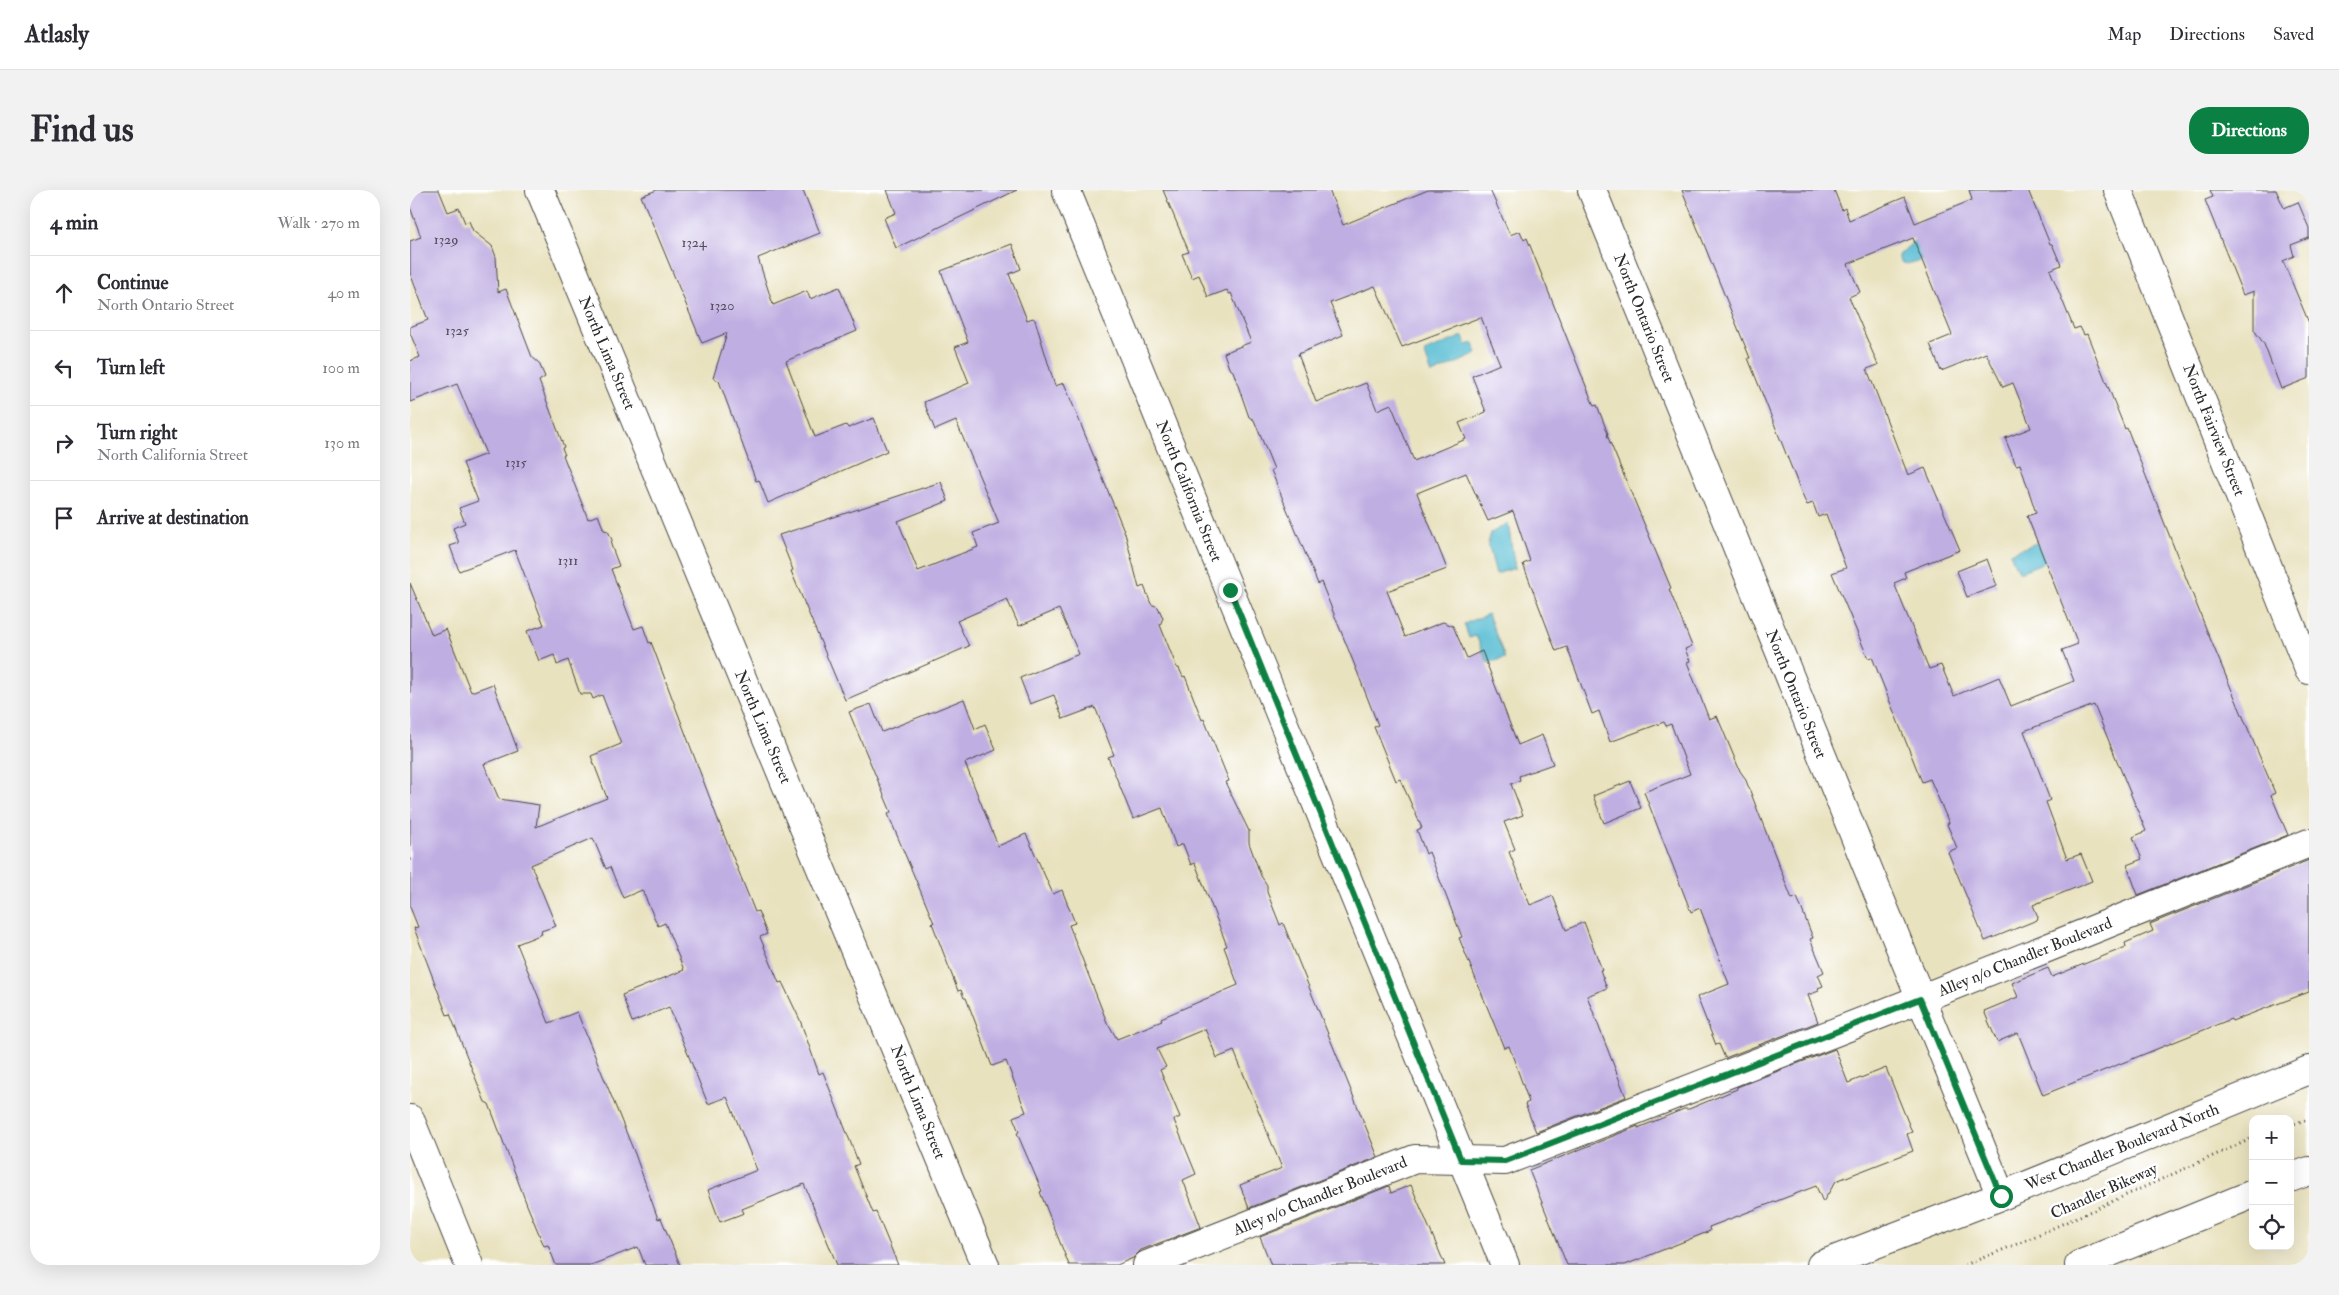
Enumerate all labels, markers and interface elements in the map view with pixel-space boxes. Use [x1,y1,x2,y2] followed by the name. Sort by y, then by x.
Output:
[25,19,89,50] text: Atlasly
[2108,23,2141,46] text: Map
[2169,23,2245,46] text: Directions
[2273,23,2314,46] text: Saved
[2189,107,2309,154] button: Directions
[30,108,134,152] text: Find us
[50,209,98,236] text: 4 min
[278,213,360,233] text: Walk · 270 m
[434,231,458,248] house number: 1329
[681,234,708,251] house number: 1324
[1609,251,1679,385] street label: North Ontario Street
[97,271,168,295] text: Continue
[50,279,78,307] icon: ahead
[327,283,360,303] text: 40 m
[574,293,640,413] street label: North Lima Street
[97,295,234,315] text: North Ontario Street
[710,297,734,314] house number: 1320
[445,322,470,339] house number: 1325
[50,354,78,382] icon: left
[97,356,165,380] text: Turn left
[322,358,360,378] text: 100 m
[2178,361,2250,499] street label: North Fairview Street
[1151,417,1227,565] street label: North California Street
[97,421,177,445] text: Turn right
[50,429,78,457] icon: right
[324,433,360,453] text: 130 m
[97,445,248,465] text: North California Street
[505,454,528,471] house number: 1315
[50,504,78,532] icon: arrive
[97,506,249,530] text: Arrive at destination
[558,552,578,569] house number: 1311
[1219,579,1242,602] route end
[1761,627,1831,761] street label: North Ontario Street
[730,667,796,787] street label: North Lima Street
[1934,913,2115,1001] street label: Alley n/o Chandler Boulevard
[886,1042,950,1162] street label: North Lima Street
[2021,1099,2222,1195] street label: West Chandler Boulevard North
[2249,1115,2294,1250] map controls
[2249,1115,2294,1160] button: +
[1229,1152,1410,1240] street label: Alley n/o Chandler Boulevard
[2047,1158,2161,1223] street label: Chandler Bikeway
[2249,1160,2294,1205] button: −
[1990,1185,2013,1208] route start
[2249,1205,2294,1250] button: locate

